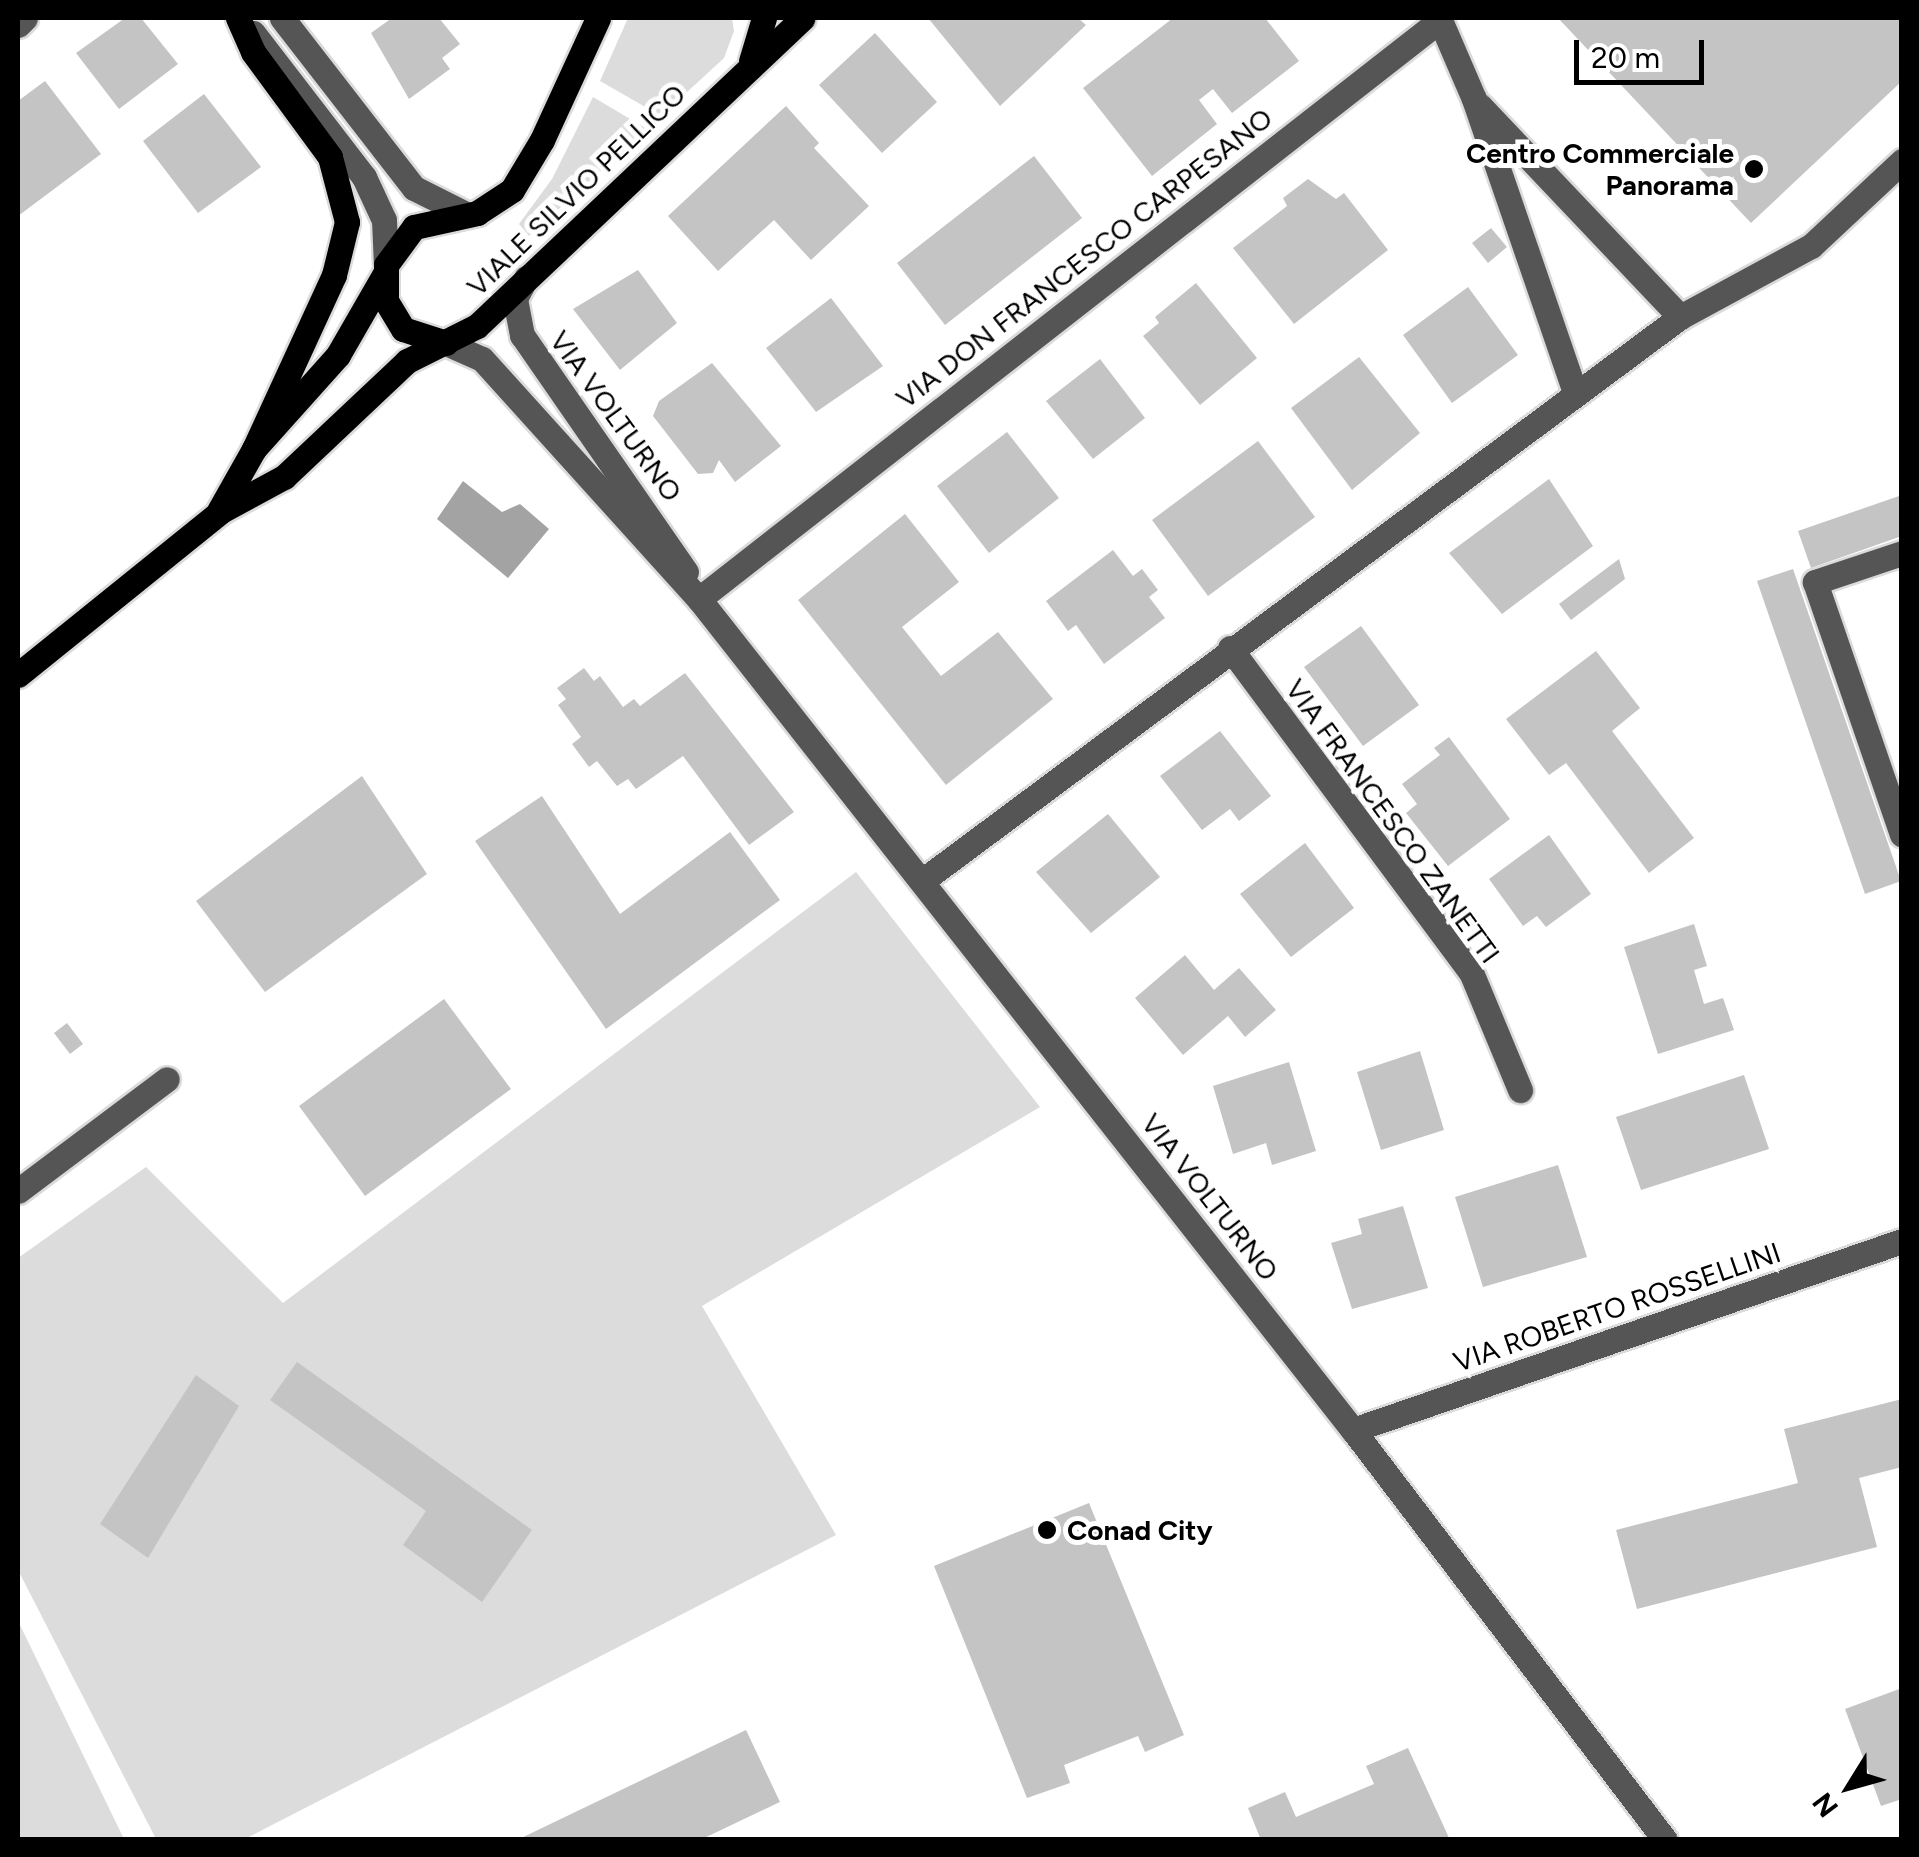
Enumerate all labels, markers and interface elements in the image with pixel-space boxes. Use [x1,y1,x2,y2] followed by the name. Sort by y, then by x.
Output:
[1579,20,1709,82] scale bar
[1591,39,1660,76] text: 20 m
[460,77,692,303] street label: VIALE SILVIO PELLICO
[889,101,1279,415] street label: VIA DON FRANCESCO CARPESANO
[1466,136,1734,202] place label: Centro Commerciale Panorama
[1743,158,1765,180] marker: Centro Commerciale Panorama
[543,324,689,508] street label: VIA VOLTURNO
[1279,672,1507,970] street label: VIA FRANCESCO ZANETTI
[1134,1107,1286,1287] street label: VIA VOLTURNO
[1449,1235,1785,1379] street label: VIA ROBERTO ROSSELLINI
[1067,1513,1213,1547] place label: Conad City
[1036,1519,1058,1541] marker: Conad City
[1799,1737,1899,1837] north arrow
[1805,1786,1845,1824] text: N

